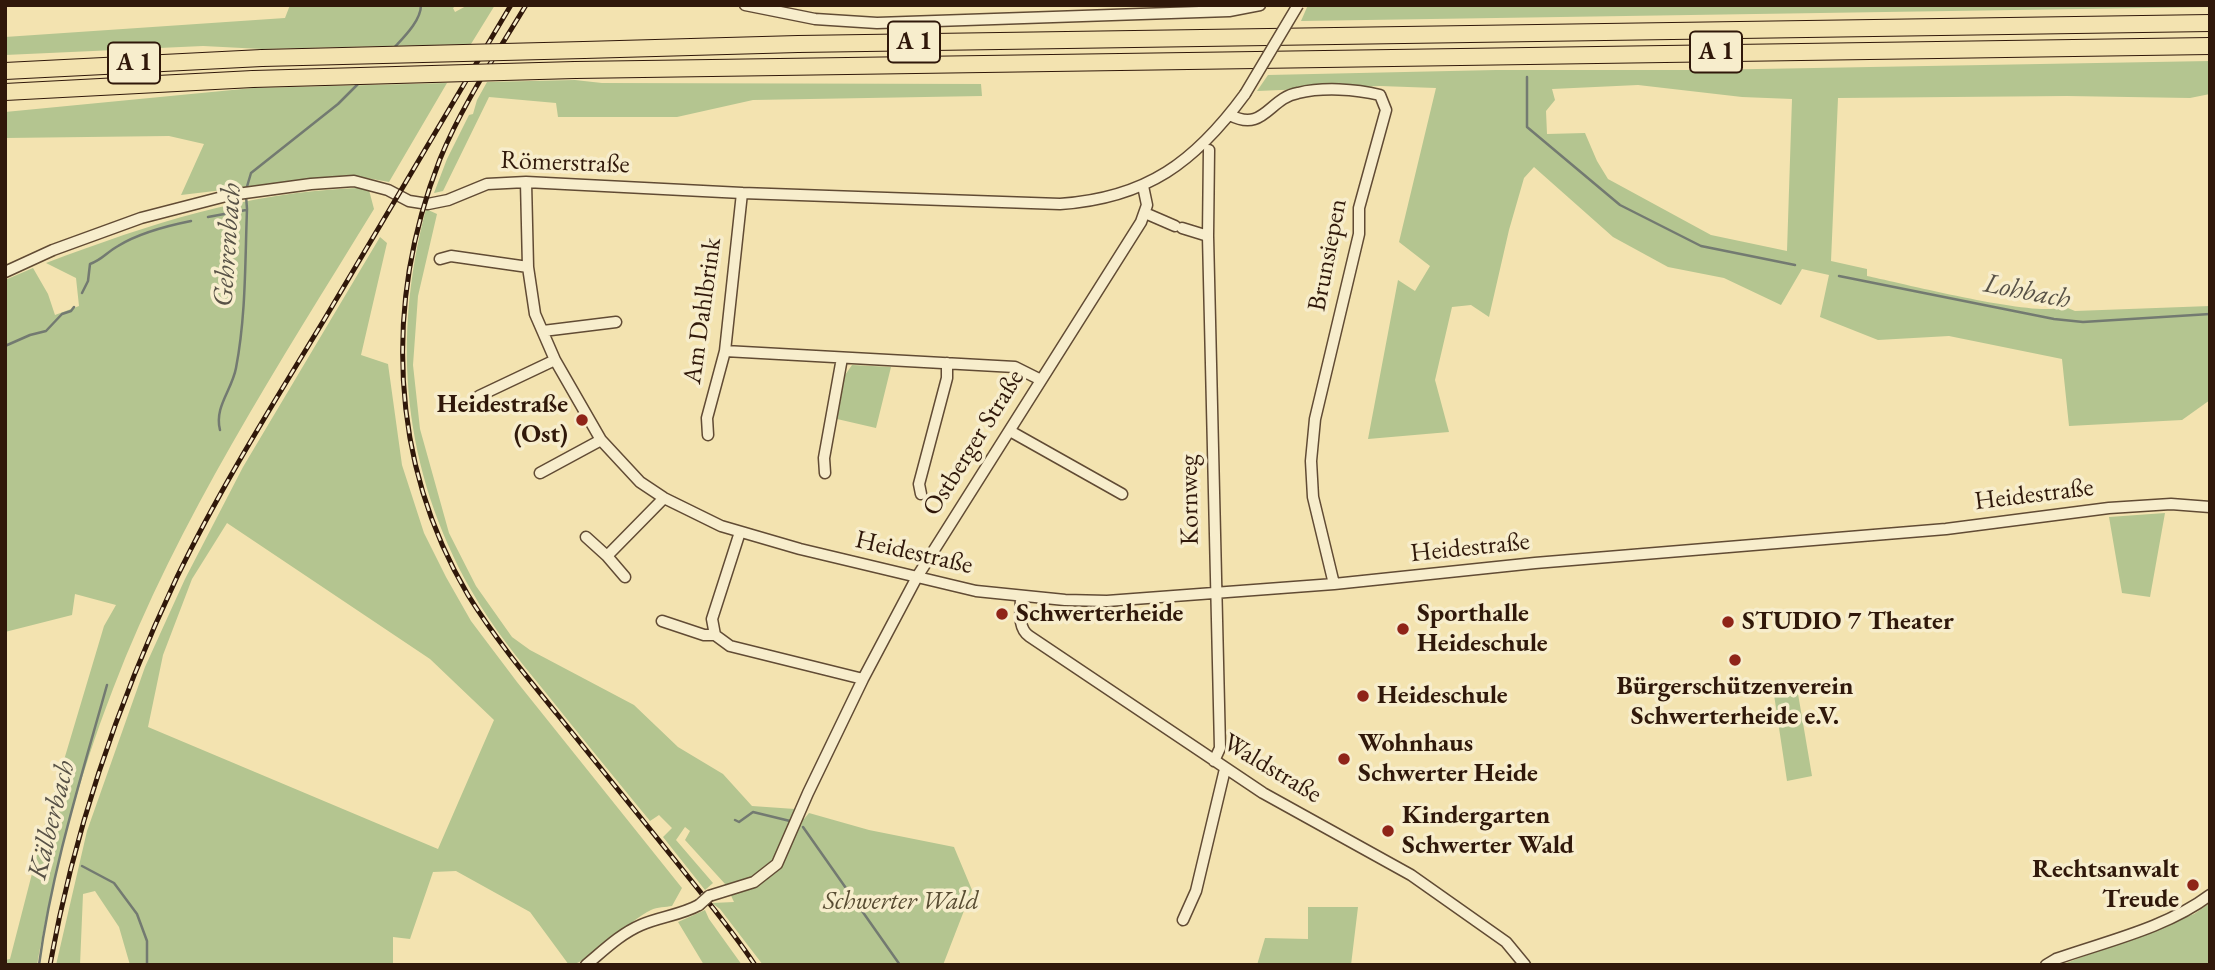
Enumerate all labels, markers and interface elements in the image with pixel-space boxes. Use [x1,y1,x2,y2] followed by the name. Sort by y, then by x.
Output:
[888,22,940,62] road number: A 1
[1690,32,1742,72] road number: A 1
[108,42,160,84] road number: A 1
[500,145,630,181] street label: Römerstraße
[207,182,249,308] water label: Gehrenbach
[1302,196,1354,314] street label: Brunsiepen
[677,236,729,386] street label: Am Dahlbrink
[1981,267,2073,317] water label: Lohbach
[917,364,1031,522] street label: Ostberger Straße
[437,389,568,450] place label: Heidestraße (Ost)
[574,412,590,428] marker: Heidestraße (Ost)
[1174,454,1206,546] street label: Kornweg
[1973,472,2095,518] street label: Heidestraße
[852,524,976,582] street label: Heidestraße
[1409,526,1531,570] street label: Heidestraße
[1016,598,1183,630] place label: Schwerterheide
[1417,598,1548,660] place label: Sporthalle Heideschule
[994,606,1010,622] marker: Schwerterheide
[1742,606,1954,638] place label: STUDIO 7 Theater
[1720,614,1736,630] marker: STUDIO 7 Theater
[1395,621,1411,637] marker: Sporthalle Heideschule
[1727,652,1743,668] marker: Bürgerschützenverein Schwerterheide e.V.
[1616,671,1854,732] place label: Bürgerschützenverein Schwerterheide e.V.
[1377,680,1508,712] place label: Heideschule
[1355,688,1371,704] marker: Heideschule
[1217,727,1327,811] street label: Waldstraße
[1358,728,1538,790] place label: Wohnhaus Schwerter Heide
[1336,751,1352,767] marker: Wohnhaus Schwerter Heide
[21,757,83,883] water label: Kälberbach
[1402,800,1574,862] place label: Kindergarten Schwerter Wald
[1380,823,1396,839] marker: Kindergarten Schwerter Wald
[2032,854,2179,916] place label: Rechtsanwalt Treude
[2185,877,2201,893] marker: Rechtsanwalt Treude
[823,886,979,918] park label: Schwerter Wald

